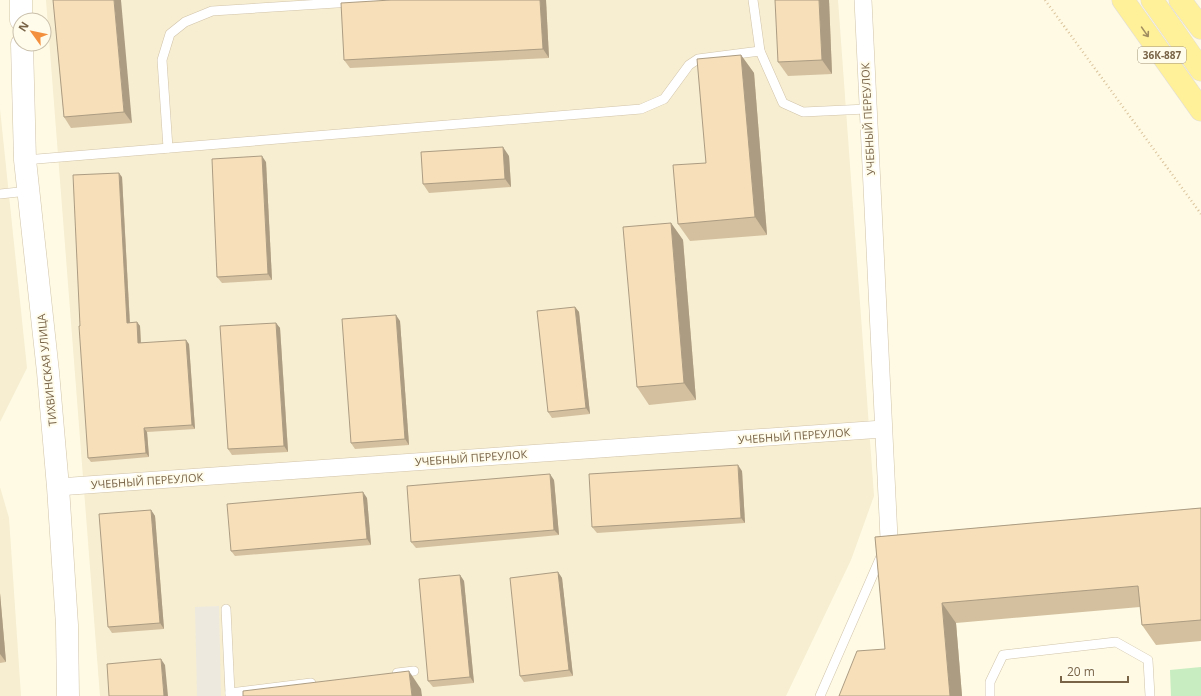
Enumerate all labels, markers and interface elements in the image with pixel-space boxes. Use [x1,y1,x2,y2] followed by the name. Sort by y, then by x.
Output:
[12,12,52,52] north arrow
[14,18,32,34] text: N
[1141,26,1149,37] one-way arrow
[1138,47,1186,63] road number: 36К-887
[857,62,878,176] street label: УЧЕБНЫЙ ПЕРЕУЛОК
[33,313,60,427] street label: ТИХВИНСКАЯ УЛИЦА
[737,424,851,447] street label: УЧЕБНЫЙ ПЕРЕУЛОК
[414,446,528,469] street label: УЧЕБНЫЙ ПЕРЕУЛОК
[90,469,204,492] street label: УЧЕБНЫЙ ПЕРЕУЛОК
[1061,658,1128,684] scale bar
[1067,663,1095,680] text: 20 m

